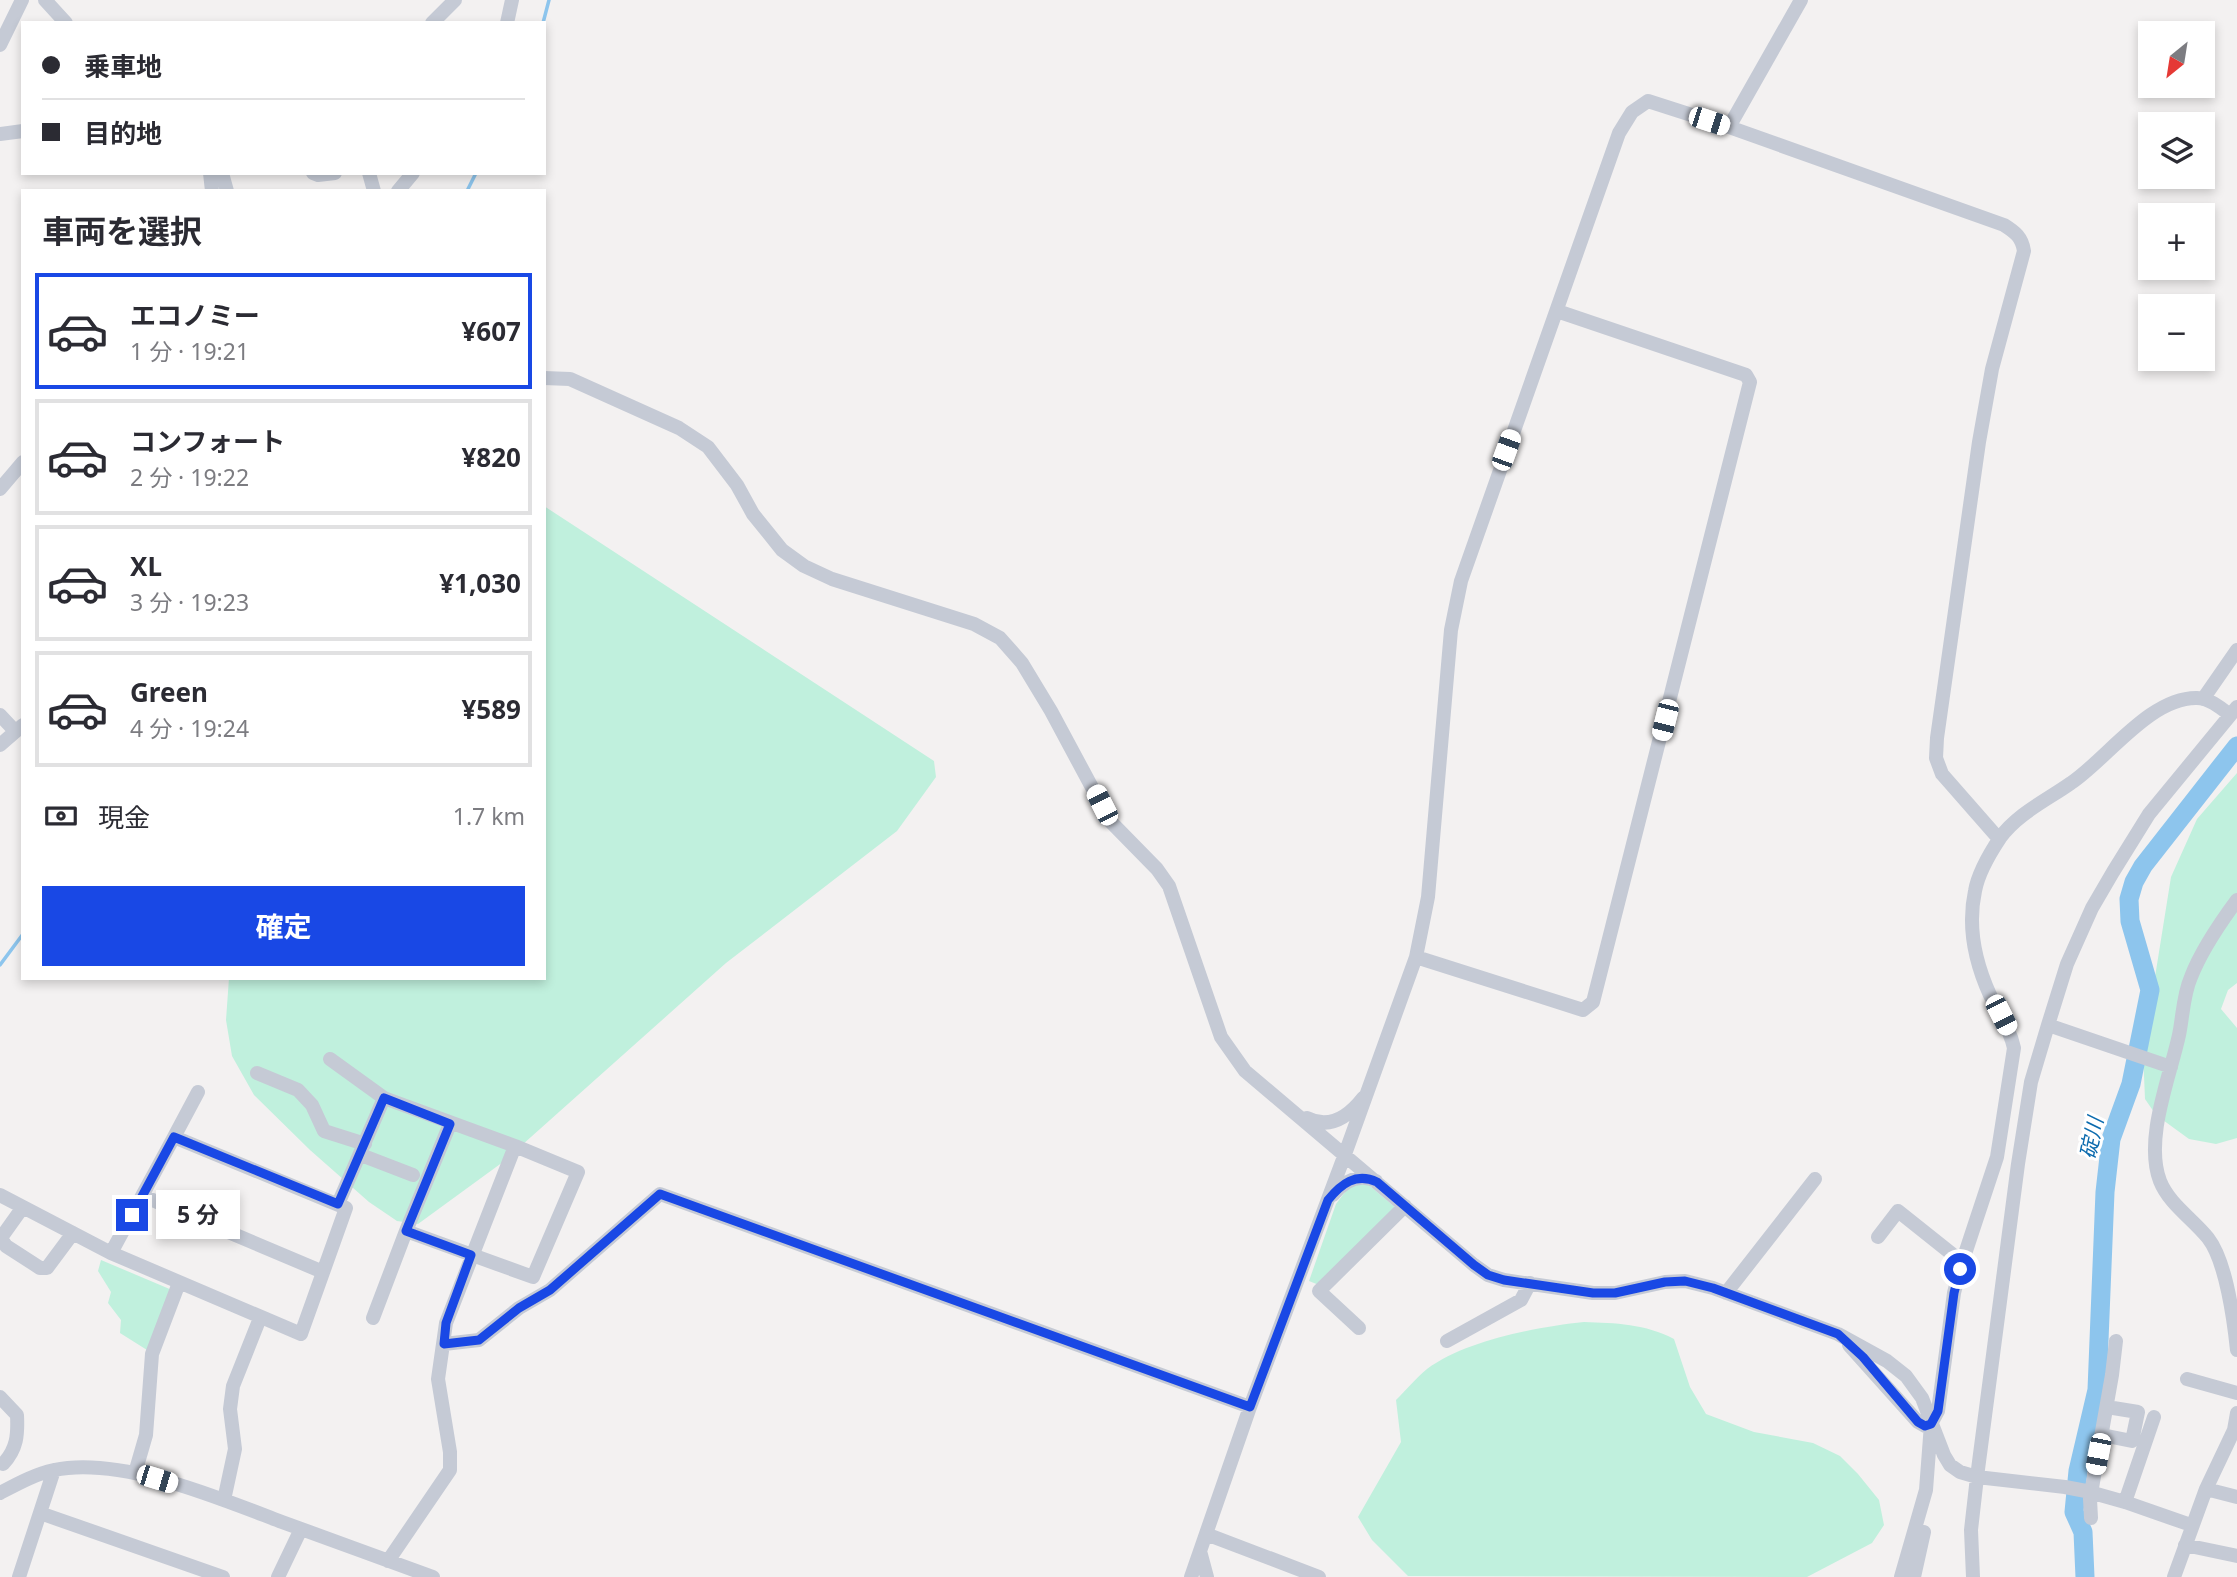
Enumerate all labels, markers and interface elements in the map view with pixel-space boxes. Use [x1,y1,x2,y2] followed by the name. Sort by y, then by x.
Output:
[2138,21,2216,98] north arrow
[2138,21,2215,371] map controls
[84,48,162,84] text: 乗車地
[1686,105,1733,137] car
[2138,112,2215,189] button: layers
[84,115,162,151] text: 目的地
[2138,203,2215,280] button: +
[42,209,202,252] text: 車両を選択
[2138,294,2215,371] button: −
[130,297,260,333] text: エコノミー
[46,300,109,363] icon: car
[462,313,521,349] text: ¥607
[130,335,249,367] text: 1 分 · 19:21
[130,423,285,459] text: コンフォート
[46,426,109,489] icon: car
[1489,427,1524,473] car
[462,439,521,475] text: ¥820
[130,461,249,493] text: 2 分 · 19:22
[130,548,162,584] text: XL
[46,552,109,615] icon: car
[439,565,521,601] text: ¥1,030
[130,586,249,618] text: 3 分 · 19:23
[130,674,208,710] text: Green
[46,678,109,741] icon: car
[462,691,521,727] text: ¥589
[1650,697,1681,743] car
[130,712,249,744] text: 4 分 · 19:24
[1084,782,1121,828] car
[42,797,80,835] icon: cash
[98,799,150,835] text: 現金
[453,800,525,832] text: 1.7 km
[42,886,525,966] button: 確定
[1983,992,2020,1038] car
[2073,1112,2109,1161] water label: 碇川
[156,1190,241,1240] callout: 5 分
[177,1198,219,1230] text: 5 分
[116,1199,148,1231] route end
[1944,1253,1976,1285] route start
[2084,1431,2113,1477] car
[134,1463,181,1495] car

